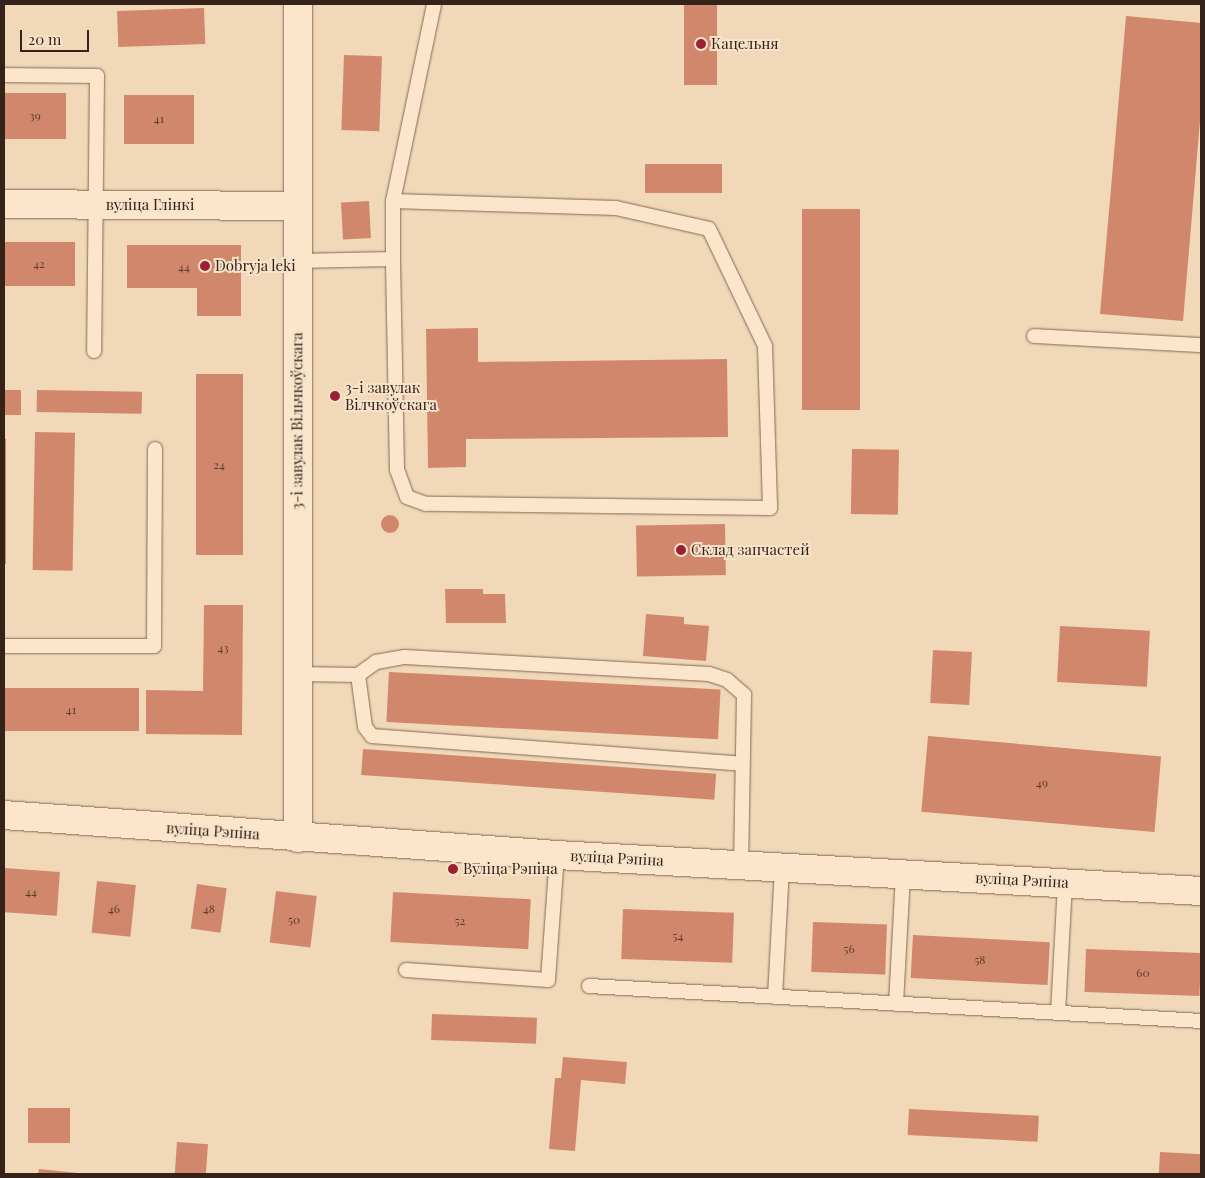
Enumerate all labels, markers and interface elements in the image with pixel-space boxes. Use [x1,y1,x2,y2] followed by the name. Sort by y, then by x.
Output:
[22,20,91,52] scale bar
[28,29,61,49] text: 20 m
[711,35,779,53] place label: Кацельня
[695,38,707,50] marker: Кацельня
[29,109,41,123] house number: 39
[154,112,164,126] house number: 41
[106,196,194,214] street label: вуліца Глінкі
[33,257,45,271] house number: 42
[215,257,296,275] place label: Dobryja leki
[178,260,190,274] house number: 44
[199,260,211,272] marker: Dobryja leki
[288,332,306,510] street label: 3-і завулак Вільчкоўскага
[345,378,437,413] place label: 3-і завулак Вілчкоўскага
[329,390,341,402] marker: 3-і завулак Вілчкоўскага
[213,458,225,472] house number: 24
[691,541,810,559] place label: Склад запчастей
[675,544,687,556] marker: Склад запчастей
[217,641,229,655] house number: 43
[66,703,76,717] house number: 41
[1036,776,1048,790] house number: 49
[166,819,260,843] street label: вуліца Рэпіна
[570,847,664,869] street label: вуліца Рэпіна
[463,860,558,878] place label: Вуліца Рэпіна
[447,863,459,875] marker: Вуліца Рэпіна
[975,869,1069,891] street label: вуліца Рэпіна
[25,885,37,899] house number: 44
[108,902,120,916] house number: 46
[203,902,215,916] house number: 48
[288,913,300,927] house number: 50
[455,914,465,928] house number: 52
[673,929,683,943] house number: 54
[843,942,855,956] house number: 56
[974,953,986,967] house number: 58
[1136,966,1150,980] house number: 60

